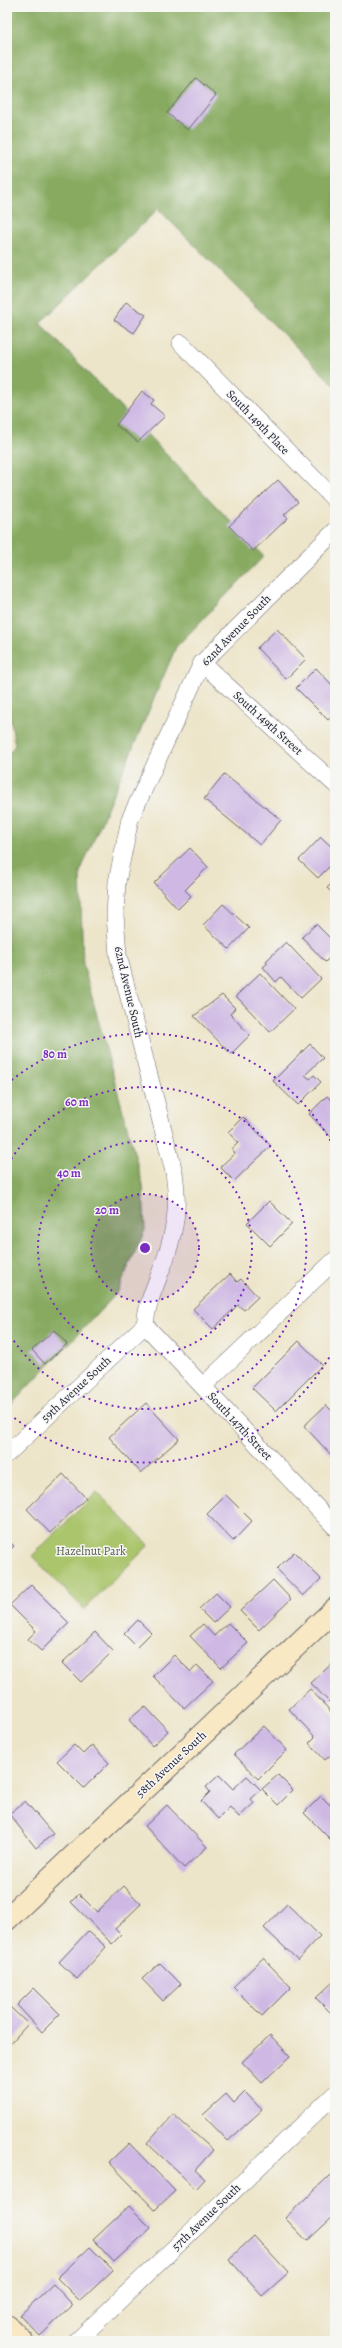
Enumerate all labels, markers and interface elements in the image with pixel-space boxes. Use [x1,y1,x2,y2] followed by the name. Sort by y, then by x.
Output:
[223,386,293,458] street label: South 149th Place
[198,590,275,669] street label: 62nd Avenue South
[230,687,306,759] street label: South 149th Street
[111,945,147,1040] street label: 62nd Avenue South
[43,1046,67,1062] text: 80 m
[65,1094,89,1110] text: 60 m
[57,1165,81,1181] text: 40 m
[95,1202,119,1218] text: 20 m
[138,1241,152,1255] centre of rings
[37,1352,115,1426] street label: 59th Avenue South
[204,1388,276,1464] street label: South 147th Street
[56,1543,126,1559] park label: Hazelnut Park
[132,1727,210,1801] street label: 58th Avenue South
[168,2180,244,2254] street label: 57th Avenue South

